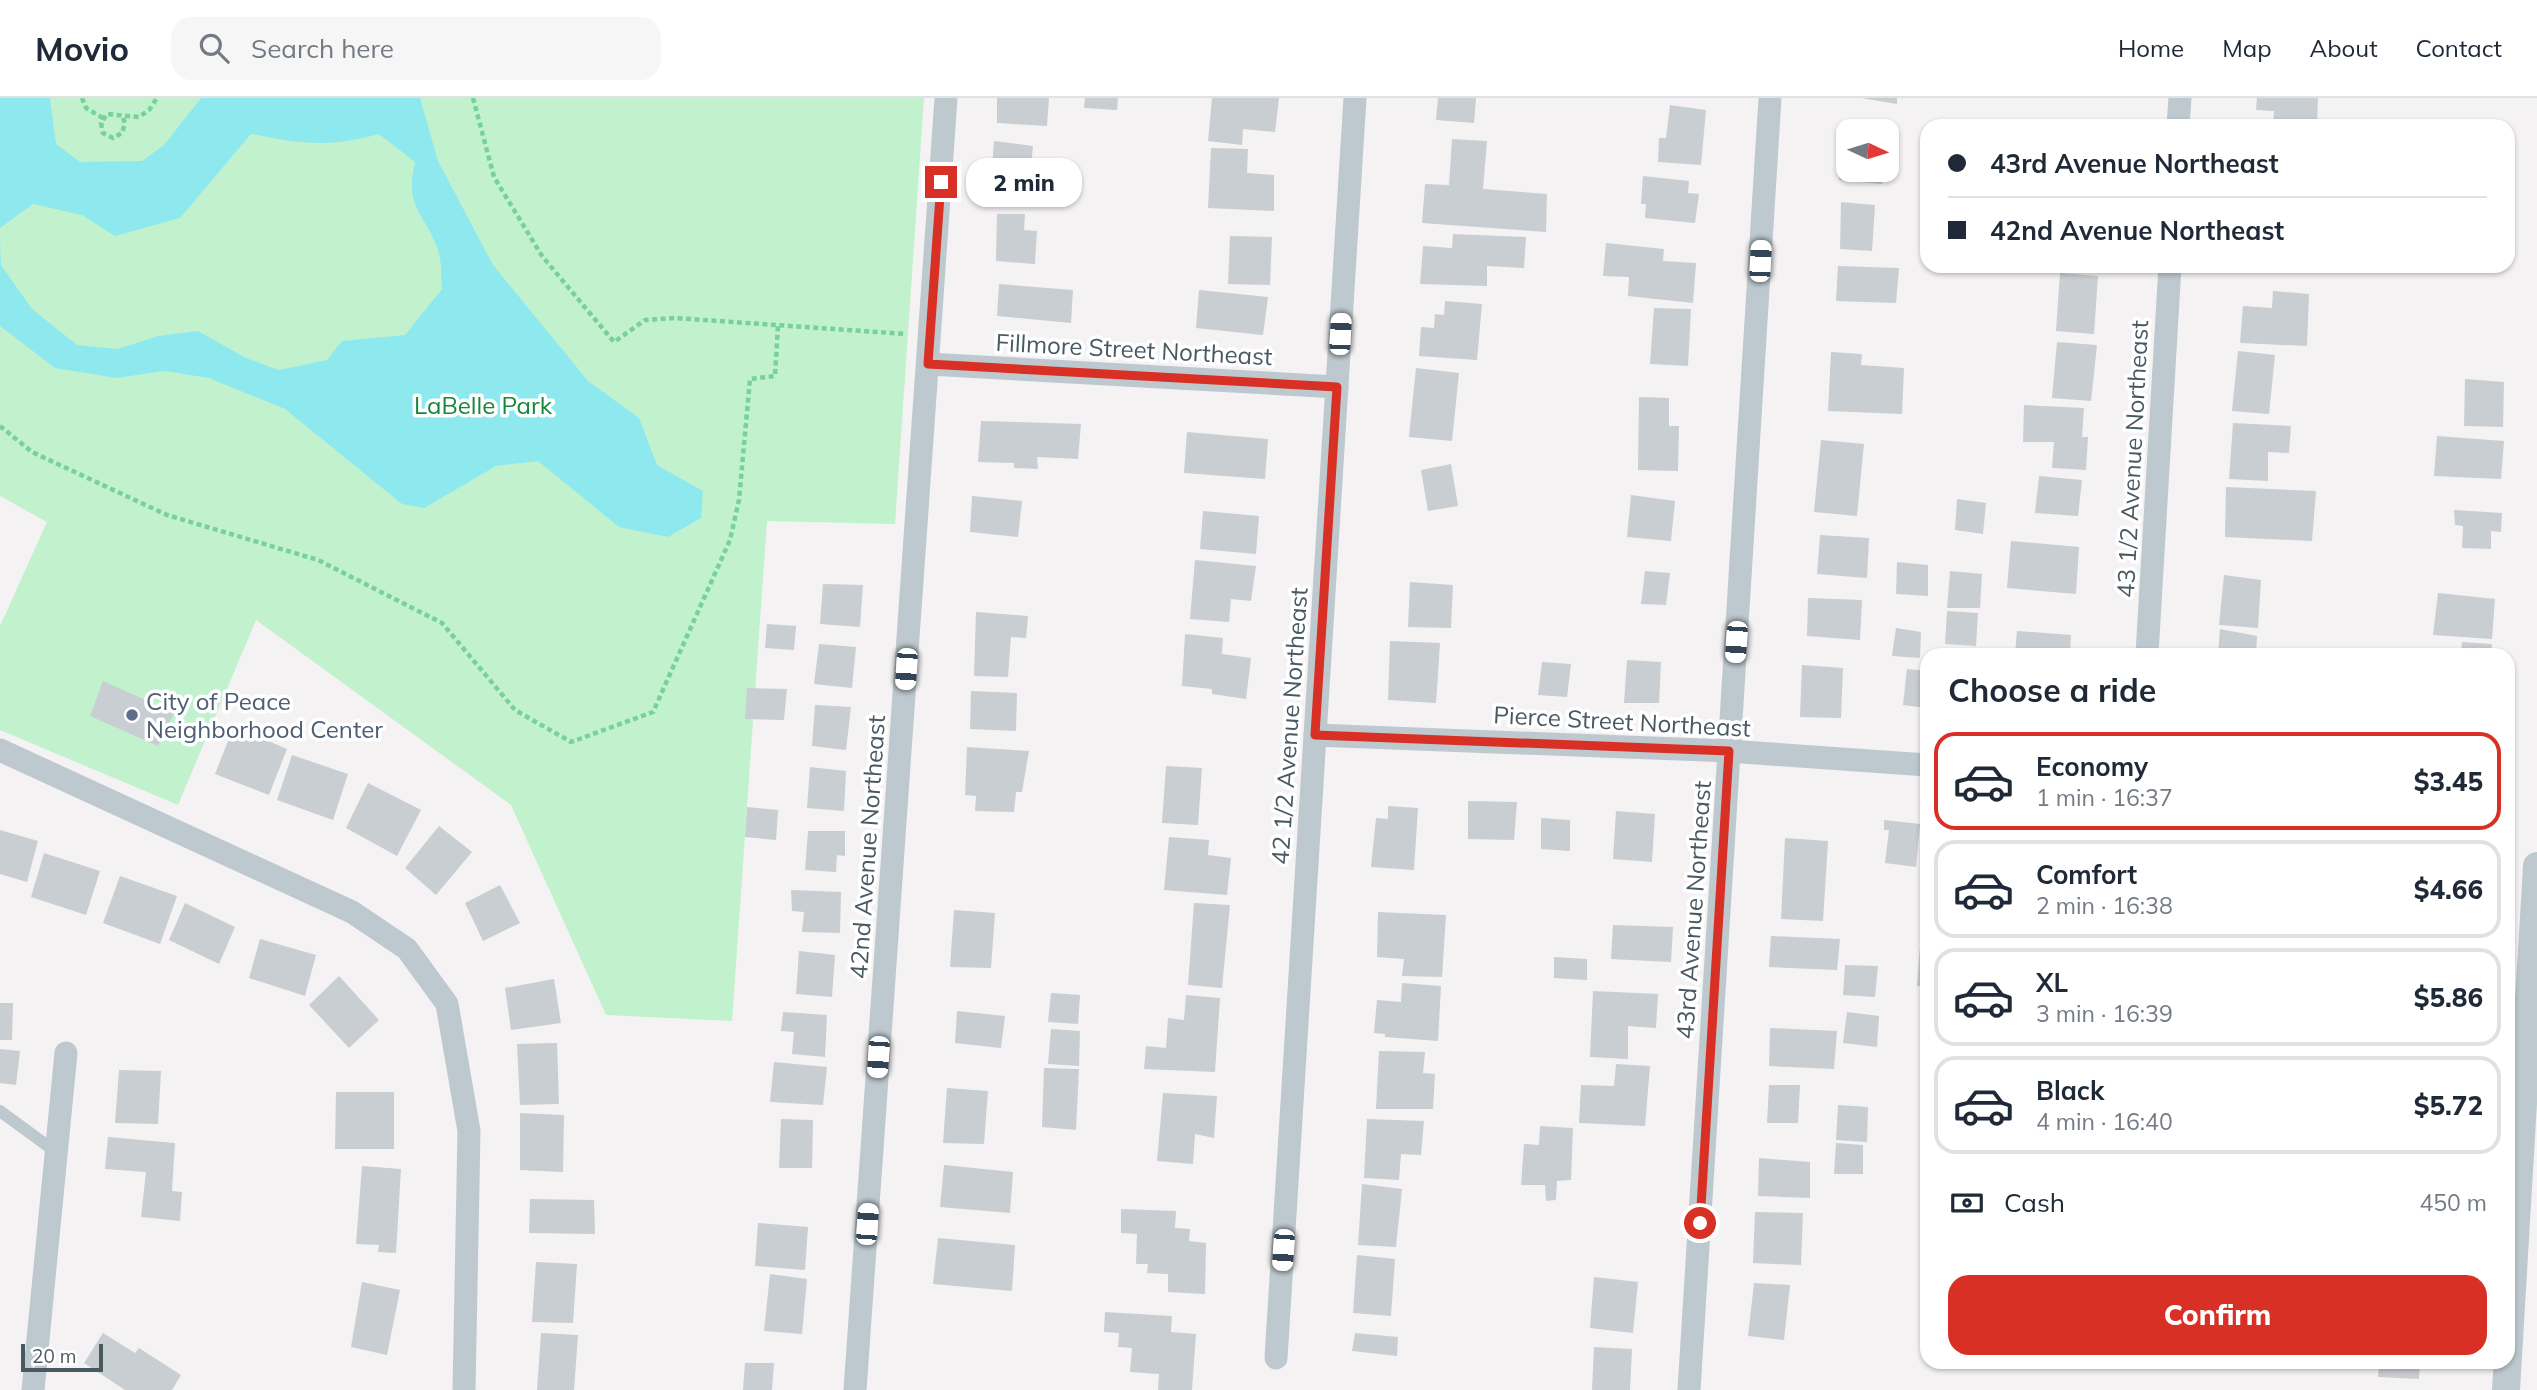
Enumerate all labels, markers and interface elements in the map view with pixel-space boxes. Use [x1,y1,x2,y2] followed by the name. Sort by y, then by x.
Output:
[171,17,661,80] search box
[35,28,129,69] text: Movio
[195,29,233,67] icon: search
[251,32,394,65] text: Search here
[2118,33,2184,63] text: Home
[2222,33,2272,63] text: Map
[2310,33,2378,63] text: About
[2416,33,2502,63] text: Contact
[1836,119,1899,182] north arrow
[1836,119,1899,182] map controls
[1990,147,2279,180] text: 43rd Avenue Northeast
[965,158,1081,206] callout: 2 min
[925,166,957,198] route end
[993,168,1055,197] text: 2 min
[1990,214,2284,247] text: 42nd Avenue Northeast
[1749,239,1772,283] car
[1329,312,1352,356] car
[2110,319,2154,599] street label: 43 1/2 Avenue Northeast
[995,327,1273,371] street label: Fillmore Street Northeast
[414,390,553,420] park label: LaBelle Park
[1264,586,1314,866] street label: 42 1/2 Avenue Northeast
[1725,620,1748,664] car
[895,647,918,691] car
[1948,670,2156,710] text: Choose a ride
[146,686,383,744] place label: City of Peace Neighborhood Center
[1493,699,1751,743] street label: Pierce Street Northeast
[124,707,140,723] marker: City of Peace Neighborhood Center
[843,714,891,980] street label: 42nd Avenue Northeast
[1952,750,2015,813] icon: car
[2036,750,2148,783] text: Economy
[2414,765,2483,798] text: $3.45
[1669,780,1717,1040] street label: 43rd Avenue Northeast
[2036,783,2173,812] text: 1 min · 16:37
[1952,858,2015,921] icon: car
[2036,858,2137,891] text: Comfort
[2414,873,2483,906] text: $4.66
[2036,891,2173,920] text: 2 min · 16:38
[1952,966,2015,1029] icon: car
[2036,966,2068,999] text: XL
[2414,981,2483,1014] text: $5.86
[2036,999,2173,1028] text: 3 min · 16:39
[867,1035,890,1079] car
[1952,1074,2015,1137] icon: car
[2036,1074,2104,1107] text: Black
[2414,1089,2483,1122] text: $5.72
[2036,1107,2173,1136] text: 4 min · 16:40
[1948,1184,1986,1222] icon: cash
[2004,1186,2065,1219] text: Cash
[2419,1188,2487,1217] text: 450 m
[856,1202,879,1246] car
[1684,1207,1716,1239] route start
[1272,1228,1295,1272] car
[1948,1275,2487,1355] button: Confirm
[21,1341,103,1373] scale bar
[32,1344,76,1368] text: 20 m

